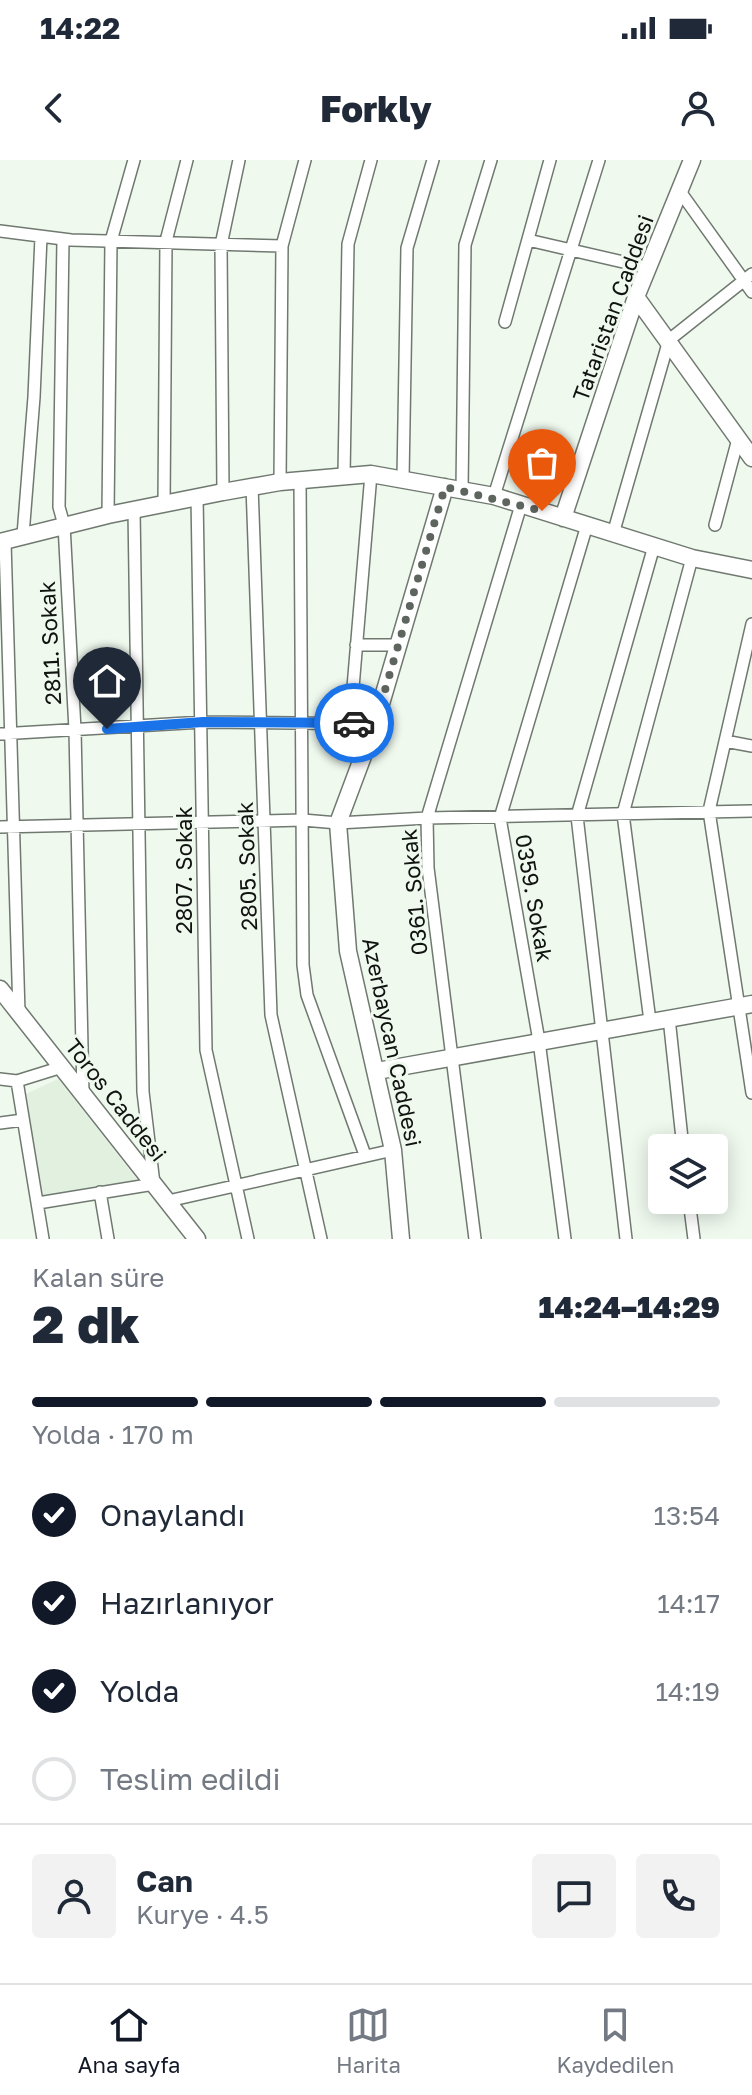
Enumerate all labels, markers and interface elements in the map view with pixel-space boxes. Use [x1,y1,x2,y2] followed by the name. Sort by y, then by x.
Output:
[40,10,120,46] text: 14:22
[32,86,76,130] icon: back
[676,86,720,130] icon: person
[320,87,432,130] text: Forkly
[566,211,659,405] street label: Tataristan Caddesi
[508,429,576,511] pin
[520,441,564,485] icon: bag
[33,580,66,706] street label: 2811. Sokak
[73,647,141,729] pin
[85,659,129,703] icon: home
[314,683,394,763] courier
[332,701,376,745] icon: car
[231,801,262,931] street label: 2805. Sokak
[170,806,197,934] street label: 2807. Sokak
[395,828,432,956] street label: 0361. Sokak
[510,832,559,964] street label: 0359. Sokak
[357,935,428,1149] street label: Azerbaycan Caddesi
[60,1033,173,1166] street label: Toros Caddesi
[648,1134,728,1214] map controls
[648,1134,728,1214] button: layers
[32,1262,164,1293] text: Kalan süre
[539,1289,720,1325] text: 14:24–14:29
[32,1292,140,1354] text: 2 dk
[32,1419,194,1450] text: Yolda · 170 m
[32,1493,76,1537] icon: check
[100,1497,245,1533] text: Onaylandı
[653,1500,720,1531] text: 13:54
[32,1581,76,1625] icon: check
[100,1585,274,1621] text: Hazırlanıyor
[657,1588,720,1619] text: 14:17
[32,1669,76,1713] icon: check
[100,1673,180,1709] text: Yolda
[655,1676,720,1707] text: 14:19
[100,1761,281,1797] text: Teslim edildi
[32,1854,116,1938] button: person
[532,1854,616,1938] button: chat
[636,1854,720,1938] button: phone
[136,1863,193,1899] text: Can
[136,1899,269,1930] text: Kurye · 4.5
[78,2003,180,2078] tab: Ana sayfa
[336,2003,401,2078] tab: Harita
[557,2003,674,2078] tab: Kaydedilen

